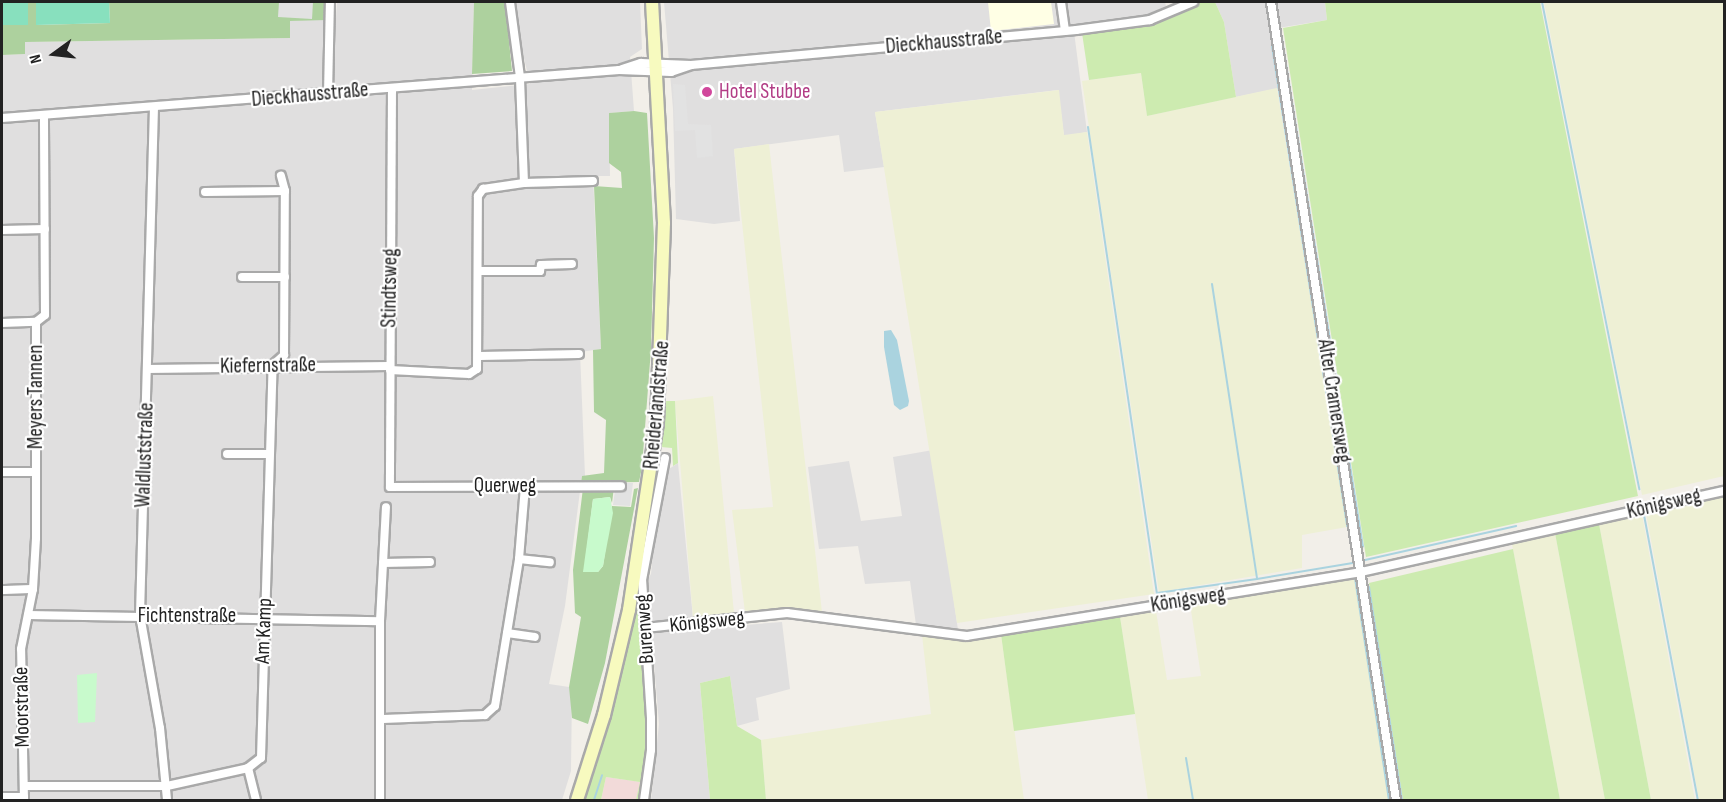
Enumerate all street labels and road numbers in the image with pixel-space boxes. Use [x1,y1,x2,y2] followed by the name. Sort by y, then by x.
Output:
[885,24,1003,60] street label: Dieckhausstraße
[251,77,369,113] street label: Dieckhausstraße
[377,248,403,328] street label: Stindtsweg
[1312,337,1356,465] street label: Alter Cramersweg
[639,340,675,470] street label: Rheiderlandstraße
[23,345,49,449] street label: Meyers Tannen
[220,353,316,379] street label: Kiefernstraße
[131,402,159,508] street label: Waldluststraße
[474,473,536,499] street label: Querweg
[1625,483,1703,525] street label: Königsweg
[1149,582,1227,618] street label: Königsweg
[630,593,660,665] street label: Burenweg
[250,598,278,664] street label: Am Kamp
[138,603,236,629] street label: Fichtenstraße
[668,606,746,638] street label: Königsweg
[9,666,35,748] street label: Moorstraße

